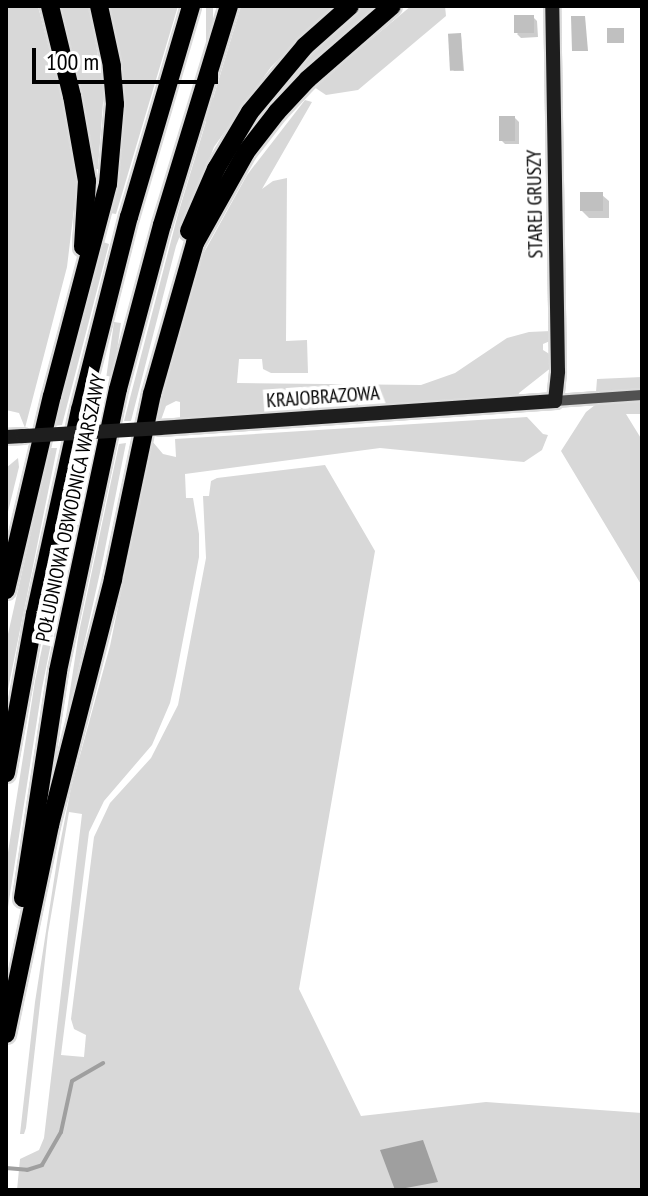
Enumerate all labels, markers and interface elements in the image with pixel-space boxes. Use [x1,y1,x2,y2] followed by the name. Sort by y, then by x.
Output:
[36,32,222,82] scale bar
[46,46,99,77] text: 100 m
[522,149,548,259] street label: STAREJ GRUSZY
[31,371,111,645] street label: POŁUDNIOWA OBWODNICA WARSZAWY
[266,381,380,413] street label: KRAJOBRAZOWA

